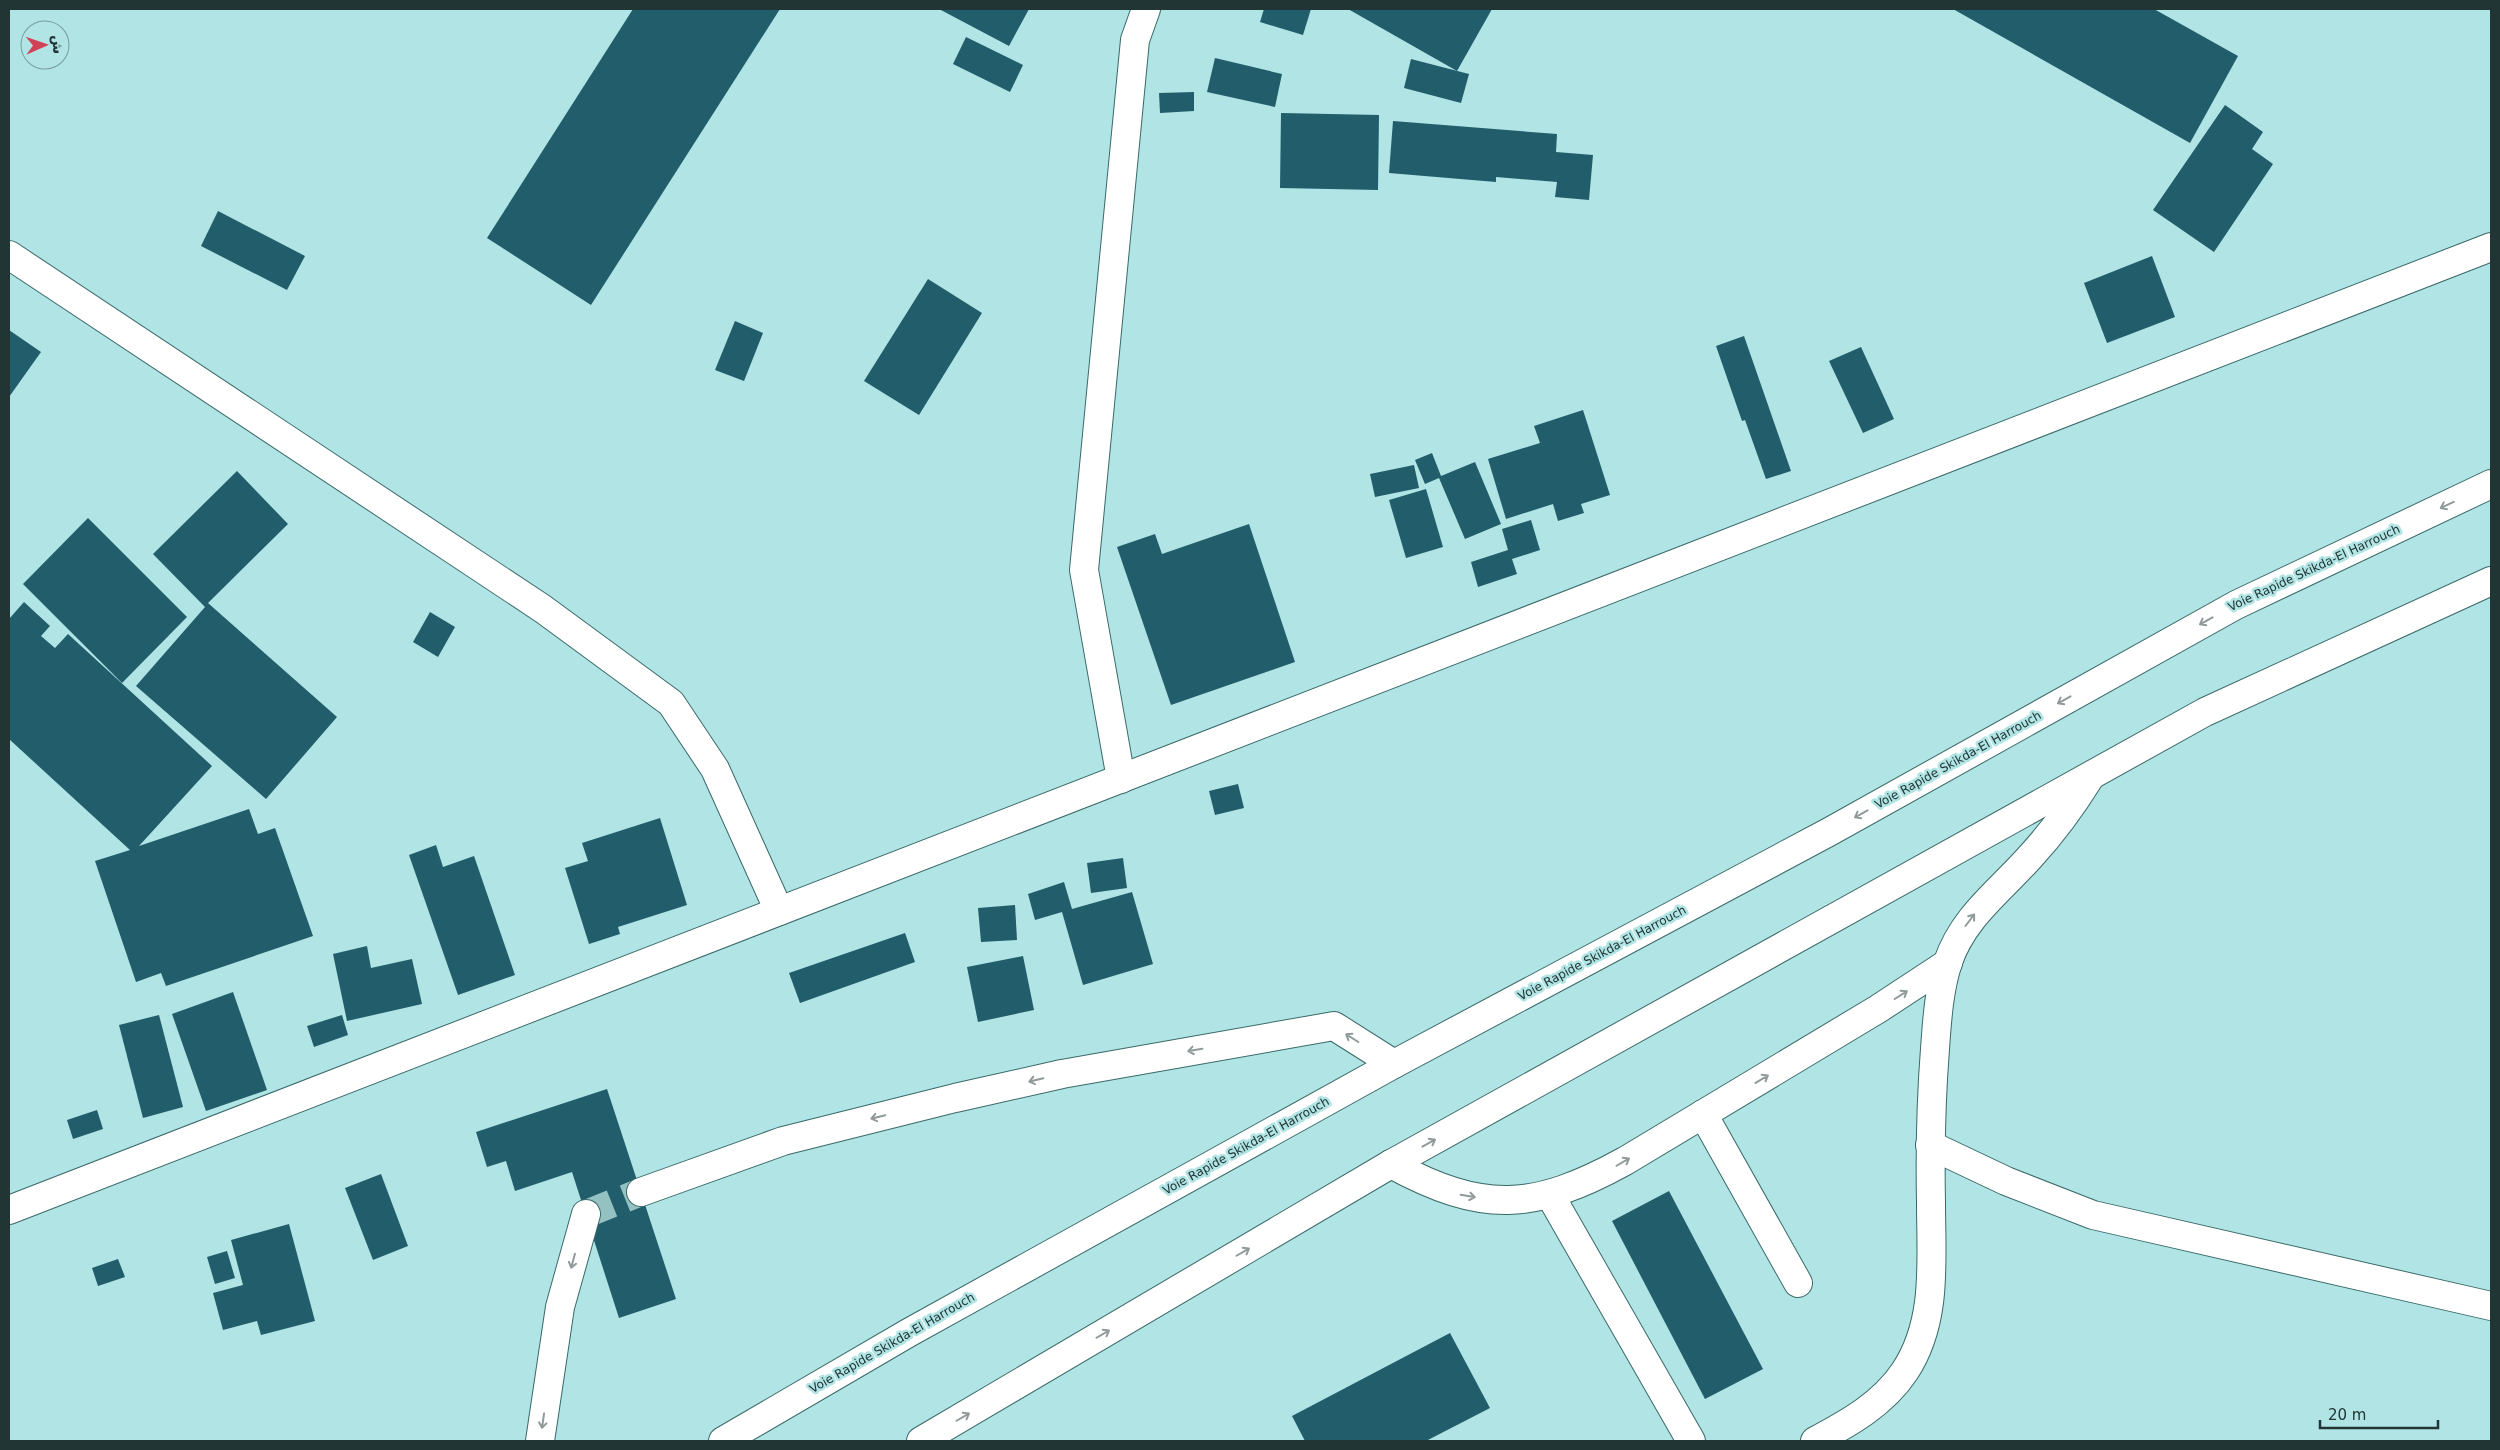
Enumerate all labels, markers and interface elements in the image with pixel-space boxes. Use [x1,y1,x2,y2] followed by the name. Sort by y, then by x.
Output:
[20,20,70,70] north arrow
[50,35,66,54] text: ش
[2440,501,2455,510] one-way arrow
[2226,522,2402,614] street label: Voie Rapide Skikda-El Harrouch
[2199,617,2214,626] one-way arrow
[2058,696,2072,706] one-way arrow
[1872,708,2044,812] street label: Voie Rapide Skikda-El Harrouch
[1854,809,1869,819] one-way arrow
[1516,903,1688,1003] street label: Voie Rapide Skikda-El Harrouch
[1965,913,1975,927] one-way arrow
[1894,989,1908,1000] one-way arrow
[1346,1032,1360,1042] one-way arrow
[1188,1045,1204,1055] one-way arrow
[1754,1073,1768,1083] one-way arrow
[1028,1075,1044,1085] one-way arrow
[1160,1094,1332,1198] street label: Voie Rapide Skikda-El Harrouch
[870,1113,886,1122] one-way arrow
[1421,1138,1435,1148] one-way arrow
[1615,1157,1629,1167] one-way arrow
[1460,1192,1476,1202] one-way arrow
[1235,1246,1249,1256] one-way arrow
[567,1253,577,1269] one-way arrow
[807,1290,977,1396] street label: Voie Rapide Skikda-El Harrouch
[1095,1329,1109,1339] one-way arrow
[2320,1398,2438,1430] scale bar
[2328,1406,2366,1424] text: 20 m
[955,1411,969,1421] one-way arrow
[538,1413,548,1429] one-way arrow

